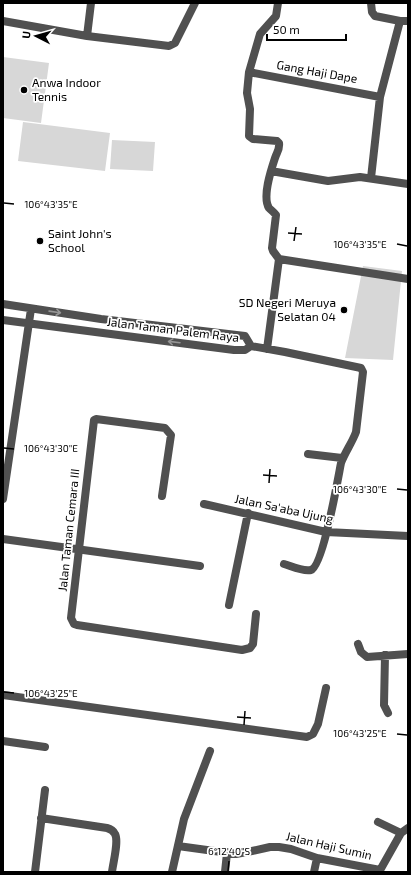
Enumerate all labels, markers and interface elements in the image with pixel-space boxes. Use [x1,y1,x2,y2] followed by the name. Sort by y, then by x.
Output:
[16,16,56,56] north arrow
[267,16,346,42] scale bar
[273,22,300,36] text: 50 m
[19,30,32,39] text: U
[276,57,359,86] street label: Gang Haji Dape
[32,75,101,103] place label: Anwa Indoor Tennis
[19,85,29,95] marker: Anwa Indoor Tennis
[24,198,78,210] text: 106°43'35"E
[48,226,112,254] place label: Saint John's School
[35,236,45,246] marker: Saint John's School
[333,238,387,250] text: 106°43'35"E
[239,295,336,323] place label: SD Negeri Meruya Selatan 04
[339,305,349,315] marker: SD Negeri Meruya Selatan 04
[48,308,61,316] one-way arrow
[106,314,240,344] street label: Jalan Taman Palem Raya
[168,339,181,346] one-way arrow
[24,442,78,454] text: 106°43'30"E
[55,468,81,592] street label: Jalan Taman Cemara III
[333,483,387,495] text: 106°43'30"E
[233,491,335,526] street label: Jalan Sa'aba Ujung
[24,687,78,699] text: 106°43'25"E
[333,727,387,739] text: 106°43'25"E
[285,828,374,863] street label: Jalan Haji Sumin
[208,845,250,857] text: 6°12'40"S

